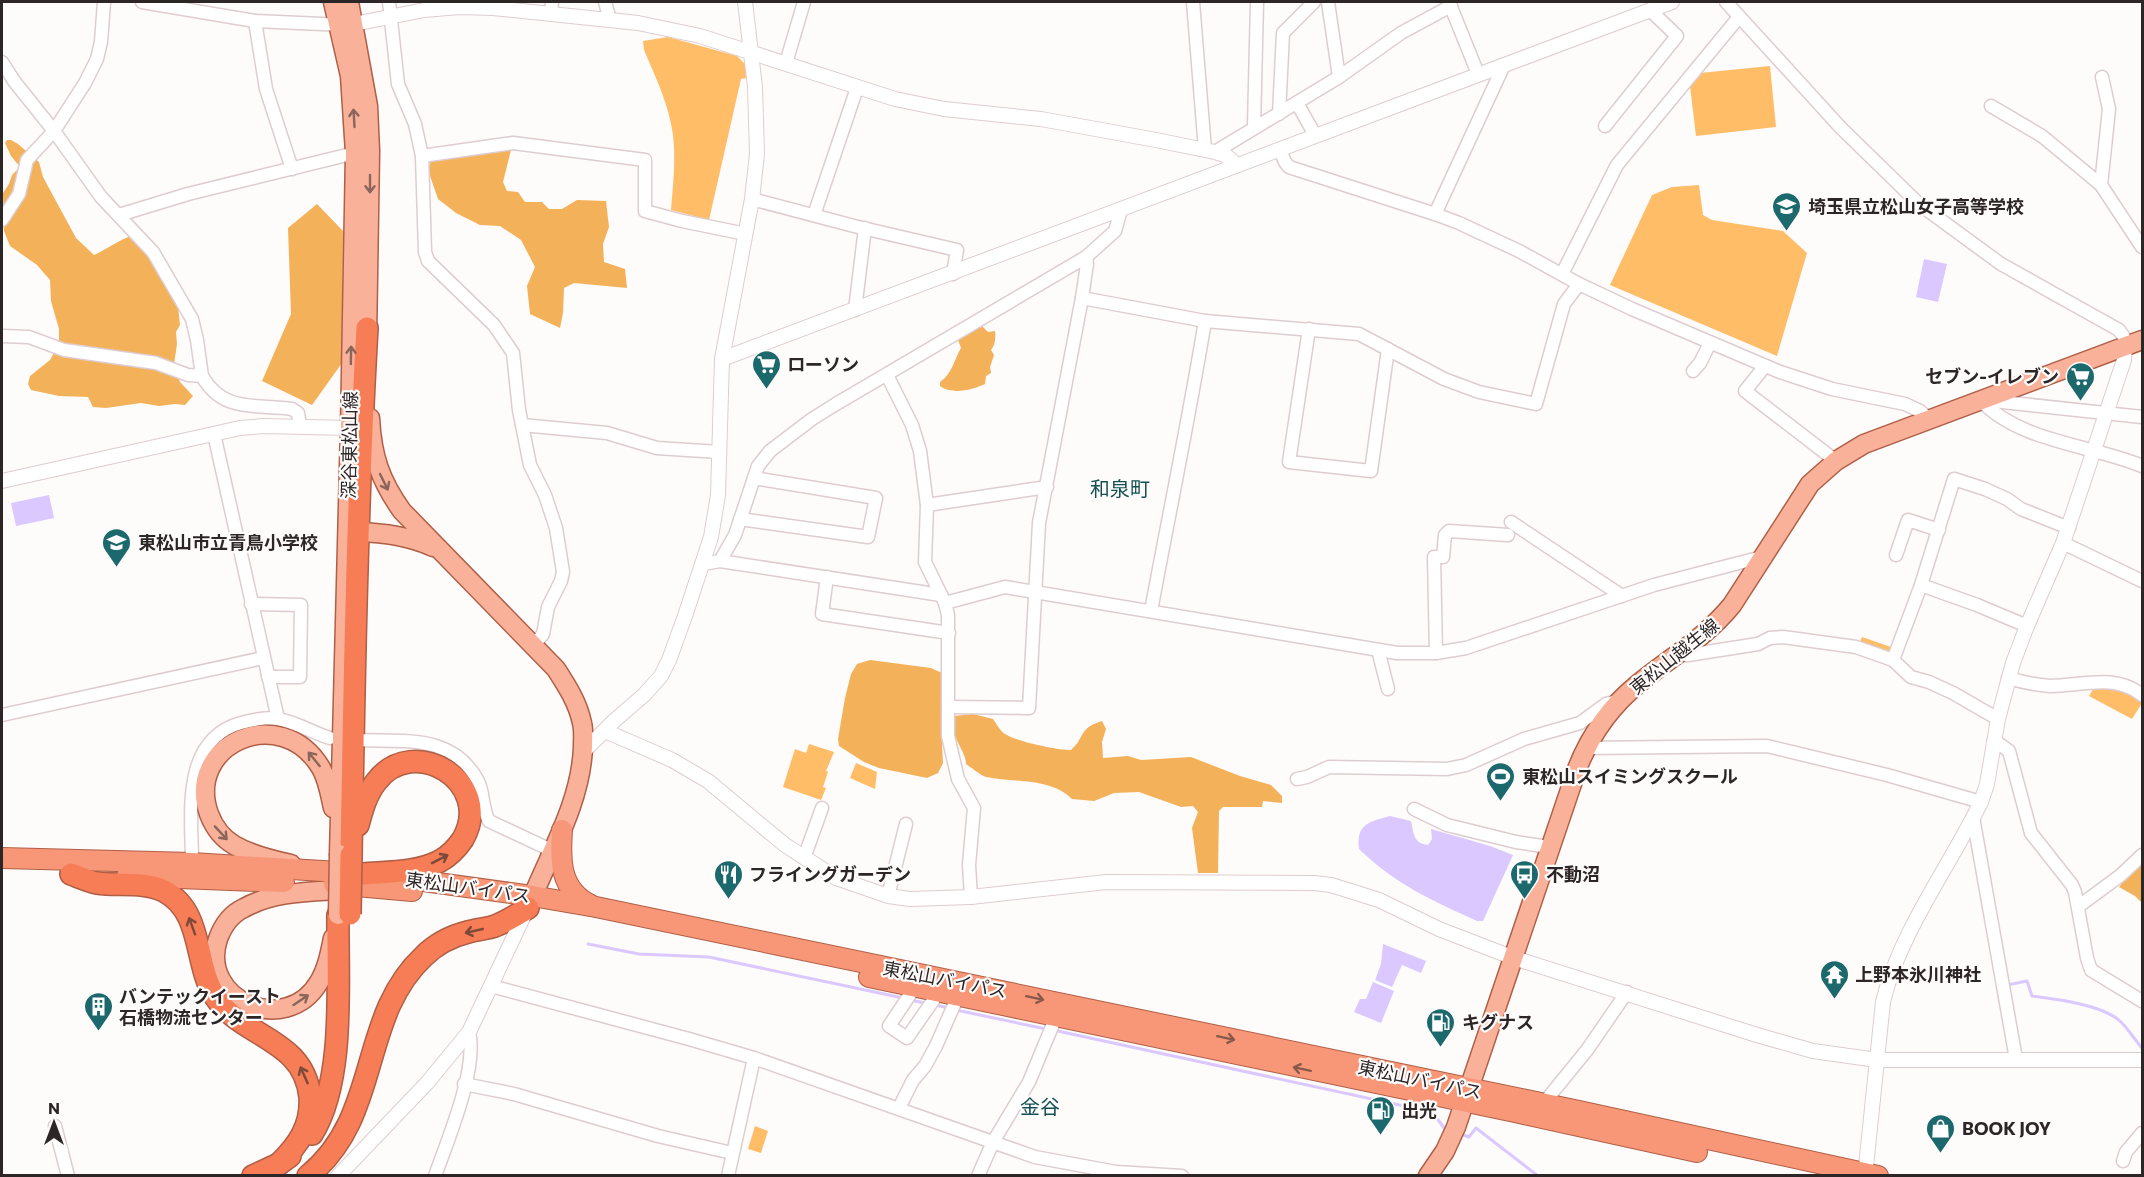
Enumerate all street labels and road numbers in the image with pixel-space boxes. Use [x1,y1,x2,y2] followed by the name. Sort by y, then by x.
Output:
[337,391,361,499] street label: 深谷東松山線
[1625,613,1723,699] street label: 東松山越生線
[404,867,532,907] street label: 東松山バイパス
[881,956,1009,1002] street label: 東松山バイパス
[1356,1055,1484,1103] street label: 東松山バイパス

